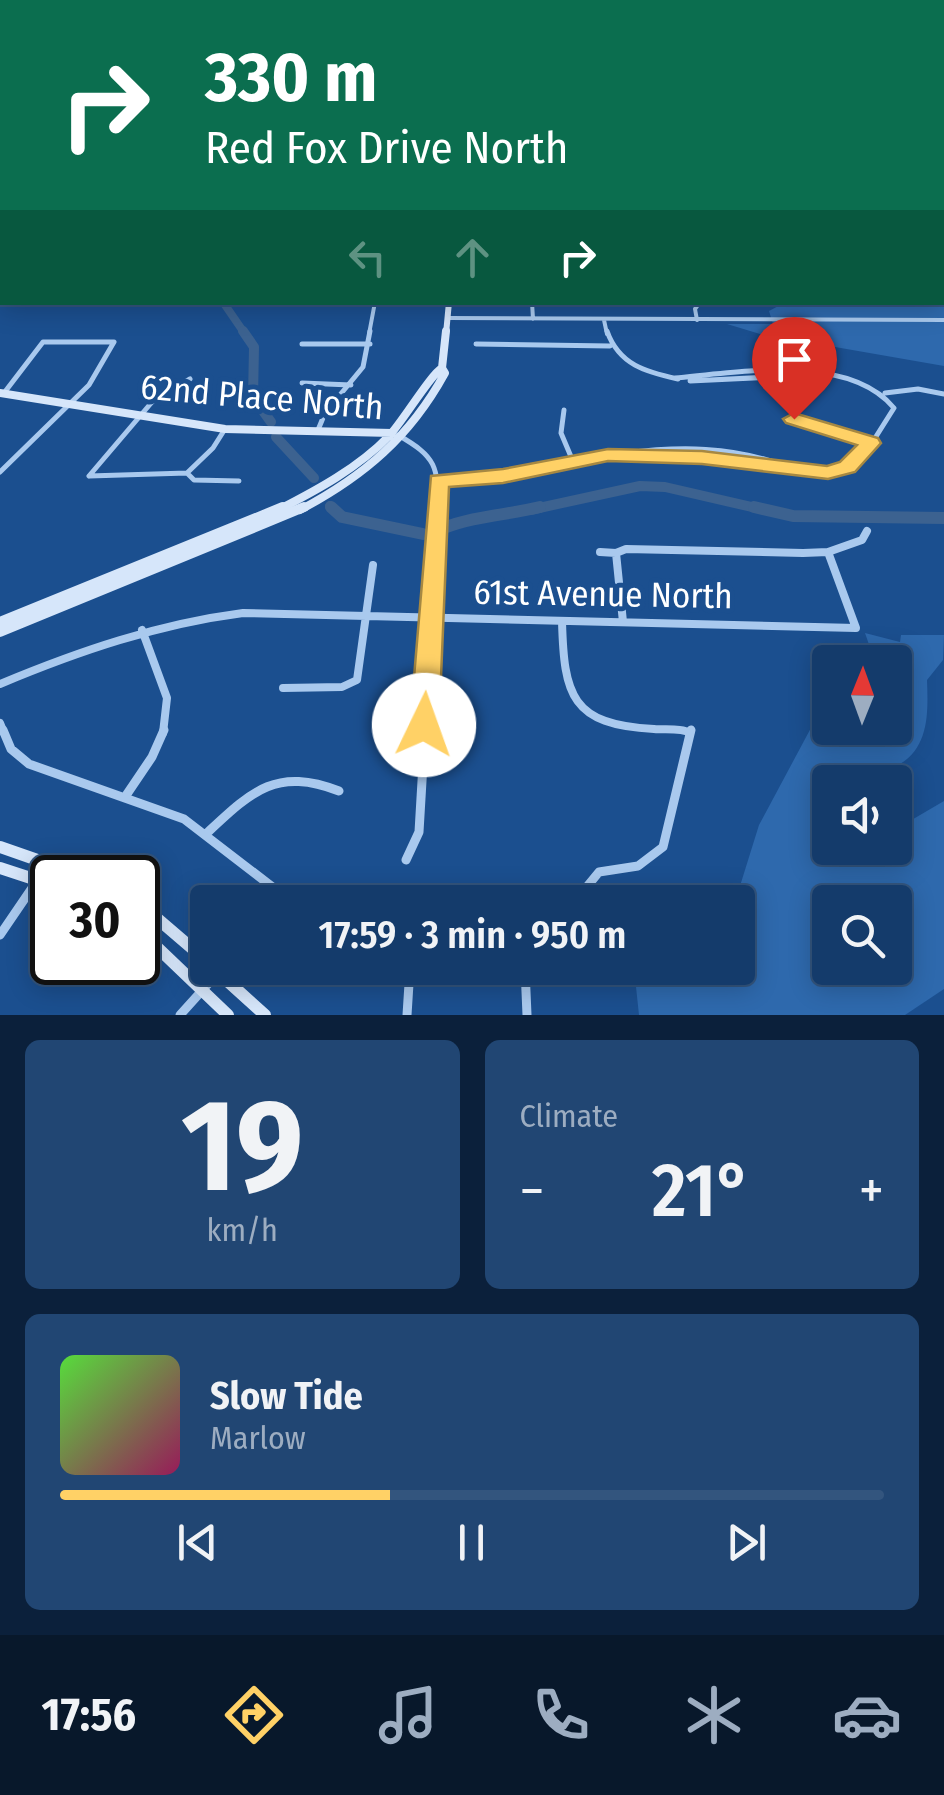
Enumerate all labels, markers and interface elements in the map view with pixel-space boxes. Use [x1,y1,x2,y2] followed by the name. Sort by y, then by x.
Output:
[205,36,377,120] text: 330 m
[40,40,170,170] icon: right
[205,121,568,175] text: Red Fox Drive North
[340,230,395,285] icon: left
[445,230,500,285] icon: ahead
[550,230,605,285] icon: right
[752,317,837,420] pin
[767,332,822,387] icon: arrive
[139,365,385,429] street label: 62nd Place North
[473,571,733,617] street label: 61st Avenue North
[812,645,912,745] north arrow
[812,645,912,985] map controls
[372,673,476,777] position arrow
[812,765,912,865] button: sound
[30,855,160,985] speed limit sign: 30
[812,885,912,985] button: search
[319,912,626,958] text: 17:59 · 3 min · 950 m
[181,1068,303,1224] text: 19
[520,1097,618,1135] text: Climate
[652,1146,751,1236] text: 21°
[520,1158,544,1224] text: −
[859,1158,884,1224] text: +
[207,1211,278,1249] text: km/h
[210,1373,363,1419] text: Slow Tide
[210,1419,306,1457] text: Marlow
[170,1515,225,1570] icon: previous
[444,1515,499,1570] icon: pause
[719,1515,774,1570] icon: next
[219,1680,289,1750] icon: directions
[373,1680,443,1750] icon: music
[526,1680,596,1750] icon: phone
[679,1680,749,1750] icon: climate
[832,1680,902,1750] icon: car
[42,1688,136,1742] text: 17:56

